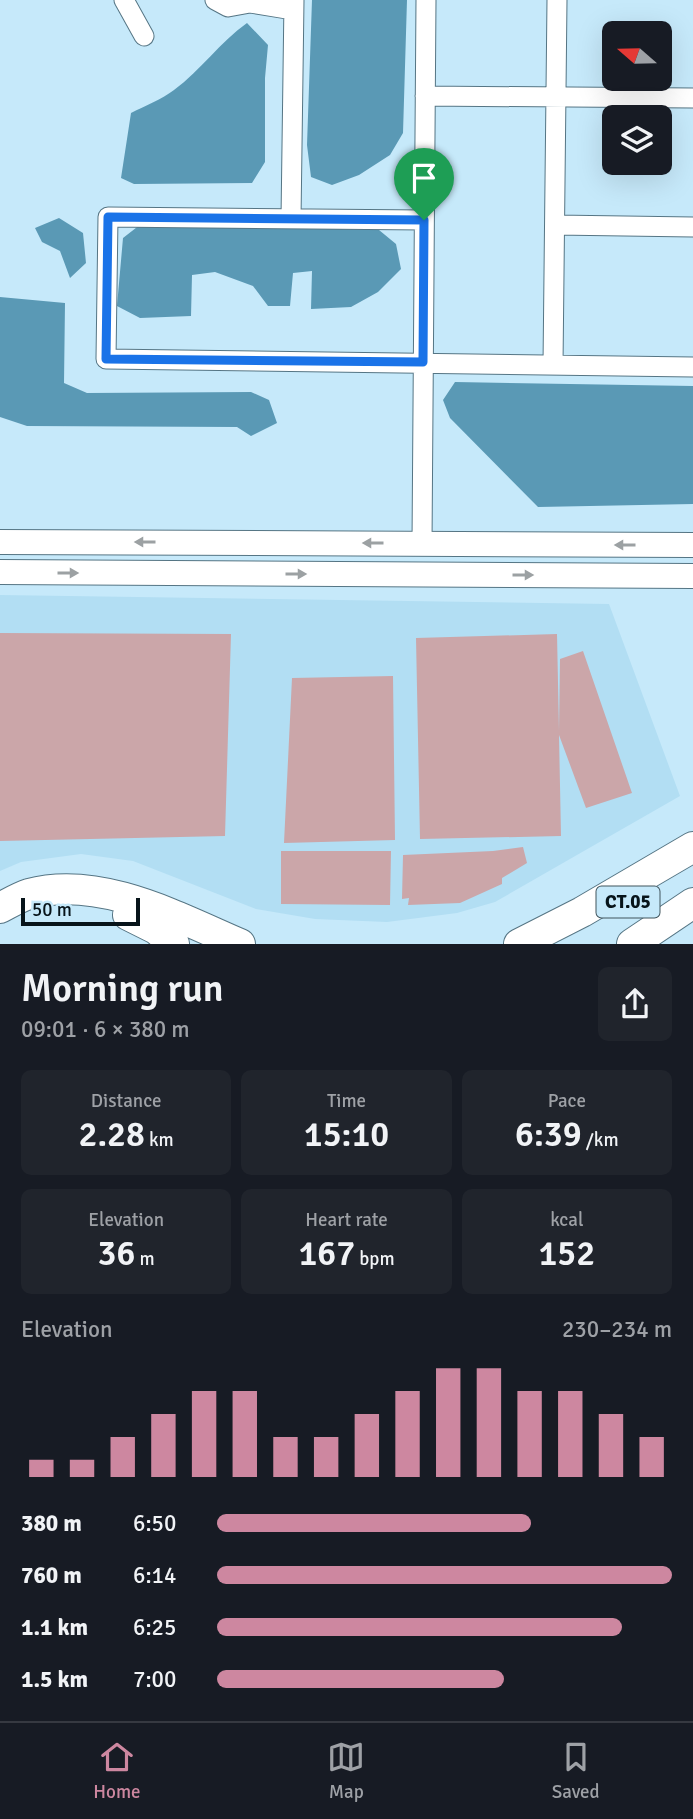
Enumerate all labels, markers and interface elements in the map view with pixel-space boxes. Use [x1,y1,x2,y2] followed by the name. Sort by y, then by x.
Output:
[602,21,672,91] north arrow
[602,21,672,175] map controls
[602,105,672,175] button: layers
[394,148,454,220] pin
[405,159,443,197] icon: arrive
[134,536,156,548] one-way arrow
[362,537,384,549] one-way arrow
[614,539,636,551] one-way arrow
[57,567,79,579] one-way arrow
[285,568,307,580] one-way arrow
[512,569,534,581] one-way arrow
[596,887,660,918] road number: CT.05
[21,895,140,927] scale bar
[32,898,72,922] text: 50 m
[21,965,224,1012] text: Morning run
[598,967,672,1041] button: share
[21,1015,190,1044] text: 09:01 · 6 × 380 m
[91,1089,162,1113] text: Distance
[327,1089,366,1113] text: Time
[548,1089,586,1113] text: Pace
[79,1113,145,1156] text: 2.28
[304,1113,389,1156] text: 15:10
[515,1113,582,1156] text: 6:39
[145,1128,174,1152] text: km
[582,1128,619,1152] text: /km
[88,1208,164,1232] text: Elevation
[305,1208,388,1232] text: Heart rate
[550,1208,583,1232] text: kcal
[98,1232,135,1275] text: 36
[298,1232,355,1275] text: 167
[538,1232,595,1275] text: 152
[135,1247,155,1271] text: m
[355,1247,395,1271] text: bpm
[21,1315,113,1344] text: Elevation
[562,1315,672,1344] text: 230–234 m
[21,1509,82,1538] text: 380 m
[133,1509,176,1538] text: 6:50
[21,1561,82,1590] text: 760 m
[133,1561,176,1590] text: 6:14
[21,1613,88,1642] text: 1.1 km
[133,1613,176,1642] text: 6:25
[21,1665,88,1694] text: 1.5 km
[133,1665,176,1694] text: 7:00
[93,1738,141,1804] tab: Home
[327,1738,365,1804] tab: Map
[552,1738,600,1804] tab: Saved

